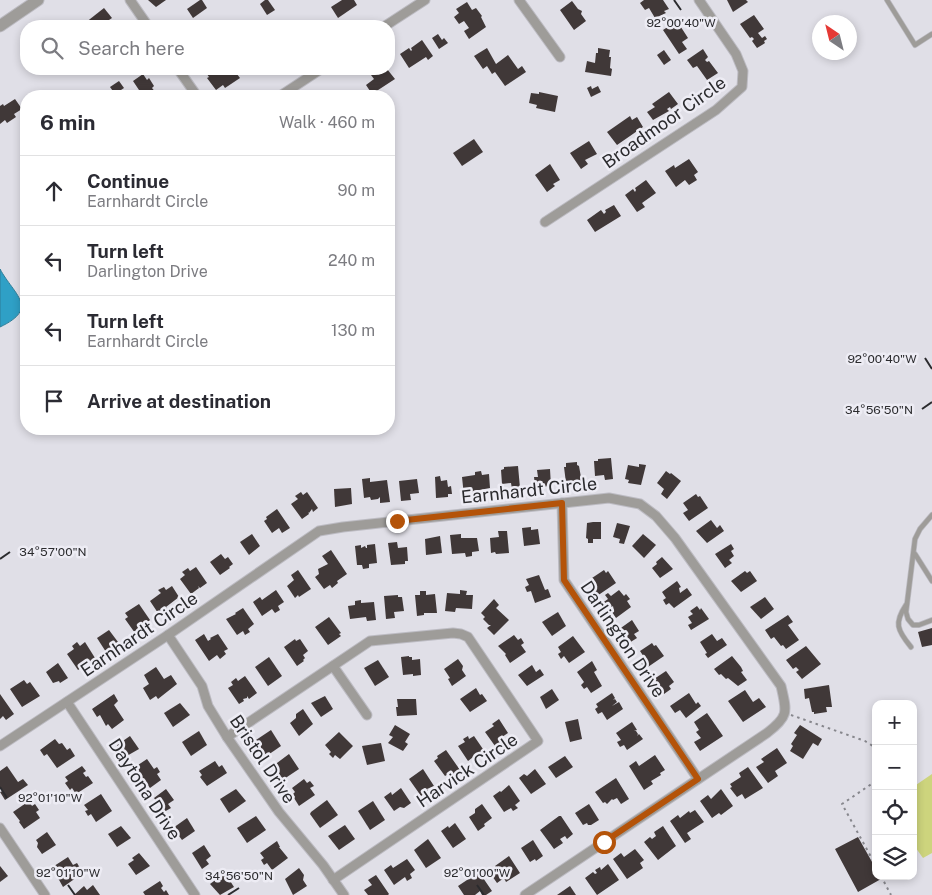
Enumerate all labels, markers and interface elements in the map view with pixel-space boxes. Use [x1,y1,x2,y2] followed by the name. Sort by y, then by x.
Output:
[812,15,857,60] north arrow
[646,16,716,30] text: 92°00'40"W
[20,20,395,75] search box
[38,34,66,62] icon: search
[78,37,185,59] text: Search here
[598,72,730,172] street label: Broadmoor Circle
[40,110,96,135] text: 6 min
[279,113,375,132] text: Walk · 460 m
[87,170,169,192] text: Continue
[40,177,68,205] icon: ahead
[338,181,375,200] text: 90 m
[87,192,208,211] text: Earnhardt Circle
[87,240,164,262] text: Turn left
[40,247,68,275] icon: left
[328,251,375,270] text: 240 m
[87,262,208,281] text: Darlington Drive
[87,310,164,332] text: Turn left
[40,317,68,345] icon: left
[331,321,375,340] text: 130 m
[87,332,208,351] text: Earnhardt Circle
[847,352,917,366] text: 92°00'40"W
[40,387,68,415] icon: arrive
[87,390,271,412] text: Arrive at destination
[845,403,913,417] text: 34°56'50"N
[460,472,598,508] street label: Earnhardt Circle
[386,510,409,533] route end
[19,545,87,559] text: 34°57'00"N
[576,577,670,701] street label: Darlington Drive
[77,587,201,681] street label: Earnhardt Circle
[872,700,917,880] map controls
[872,700,917,745] button: +
[226,711,300,807] street label: Bristol Drive
[412,728,522,812] street label: Harvick Circle
[104,734,186,844] street label: Daytona Drive
[872,745,917,790] button: −
[872,790,917,835] button: locate
[18,791,83,805] text: 92°01'10"W
[593,831,616,854] route start
[872,835,917,880] button: layers
[36,866,101,880] text: 92°01'10"W
[444,866,511,880] text: 92°01'00"W
[205,869,273,883] text: 34°56'50"N

